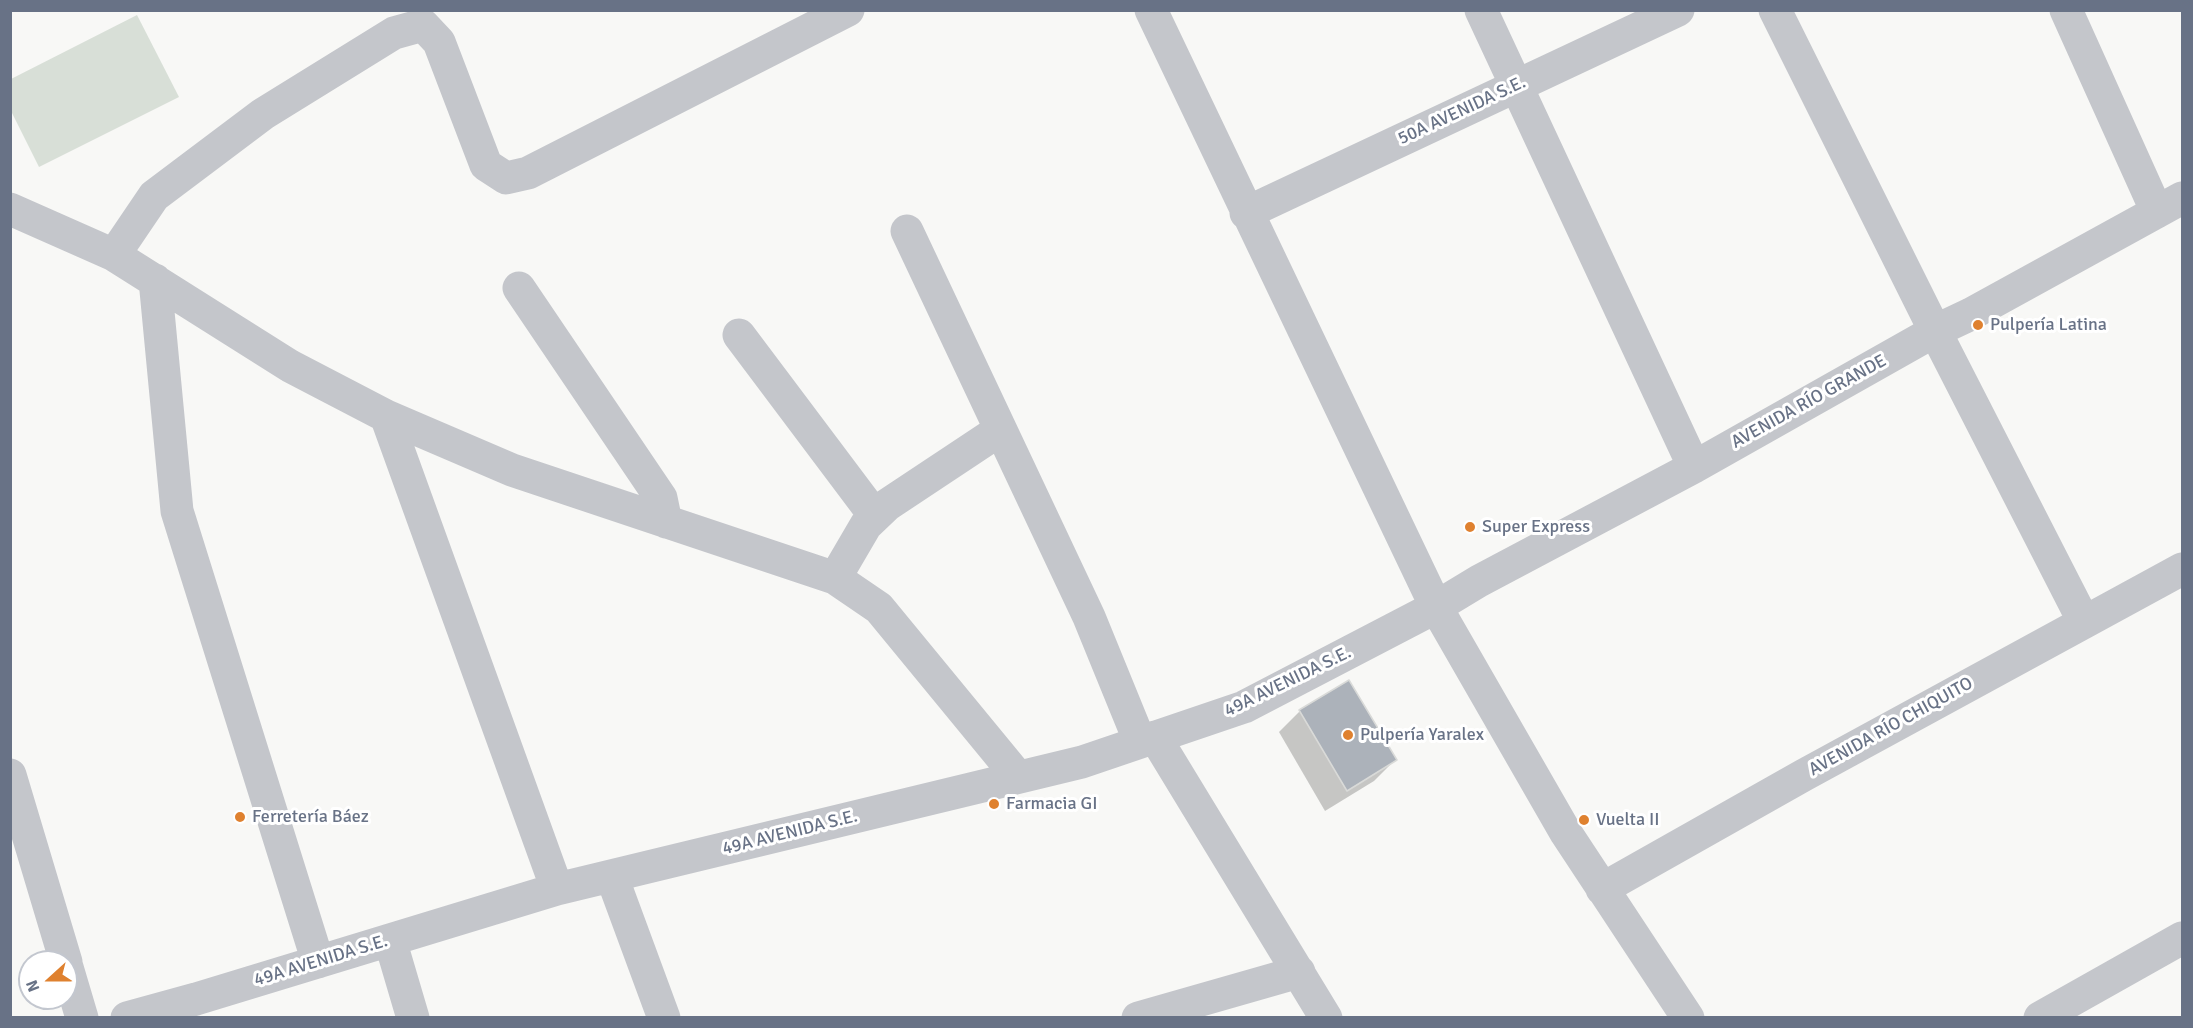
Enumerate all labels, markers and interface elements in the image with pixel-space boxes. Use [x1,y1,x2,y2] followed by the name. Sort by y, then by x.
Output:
[1395,72,1529,150] street label: 50A AVENIDA S.E.
[1990,314,2107,336] place label: Pulpería Latina
[1971,318,1985,332] marker: Pulpería Latina
[1728,350,1890,454] street label: AVENIDA RÍO GRANDE
[1482,516,1590,538] place label: Super Express
[1463,520,1477,534] marker: Super Express
[1221,642,1355,722] street label: 49A AVENIDA S.E.
[1805,673,1977,781] street label: AVENIDA RÍO CHIQUITO
[1360,724,1484,746] place label: Pulpería Yaralex
[1341,728,1355,742] marker: Pulpería Yaralex
[1006,793,1097,815] place label: Farmacia GI
[987,797,1001,811] marker: Farmacia GI
[252,806,369,828] place label: Ferretería Báez
[720,806,860,860] street label: 49A AVENIDA S.E.
[1596,809,1660,831] place label: Vuelta II
[233,810,247,824] marker: Ferretería Báez
[1577,813,1591,827] marker: Vuelta II
[252,930,390,992] street label: 49A AVENIDA S.E.
[18,950,78,1010] north arrow
[22,977,44,995] text: N

